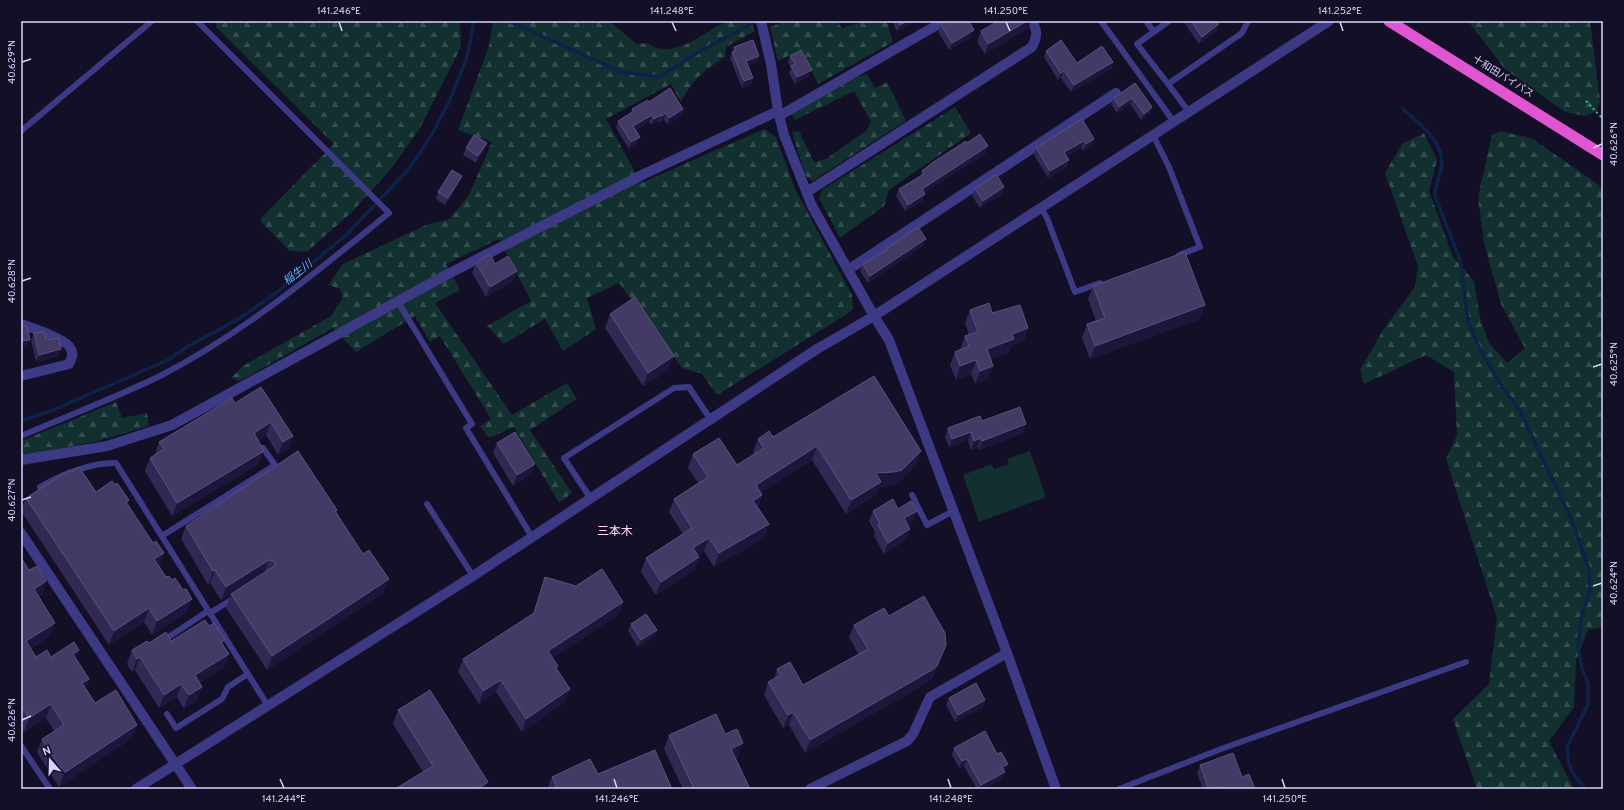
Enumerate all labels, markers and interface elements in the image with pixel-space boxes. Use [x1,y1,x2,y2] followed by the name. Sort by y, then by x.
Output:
[317,5,361,18] text: 141.246°E
[650,5,694,18] text: 141.248°E
[984,5,1028,18] text: 141.250°E
[1318,5,1362,18] text: 141.252°E
[6,40,19,84] text: 40.629°N
[1470,53,1536,101] street label: 十和田バイパス
[1608,122,1621,166] text: 40.626°N
[281,257,316,289] water label: 稲生川
[6,259,19,303] text: 40.628°N
[1608,342,1621,386] text: 40.625°N
[6,478,19,522] text: 40.627°N
[597,524,633,540] district label: 三本木
[1608,561,1621,605] text: 40.624°N
[6,698,19,742] text: 40.626°N
[30,740,70,780] north arrow
[41,744,53,759] text: N
[262,793,306,806] text: 141.244°E
[595,793,639,806] text: 141.246°E
[929,793,973,806] text: 141.248°E
[1263,793,1307,806] text: 141.250°E

